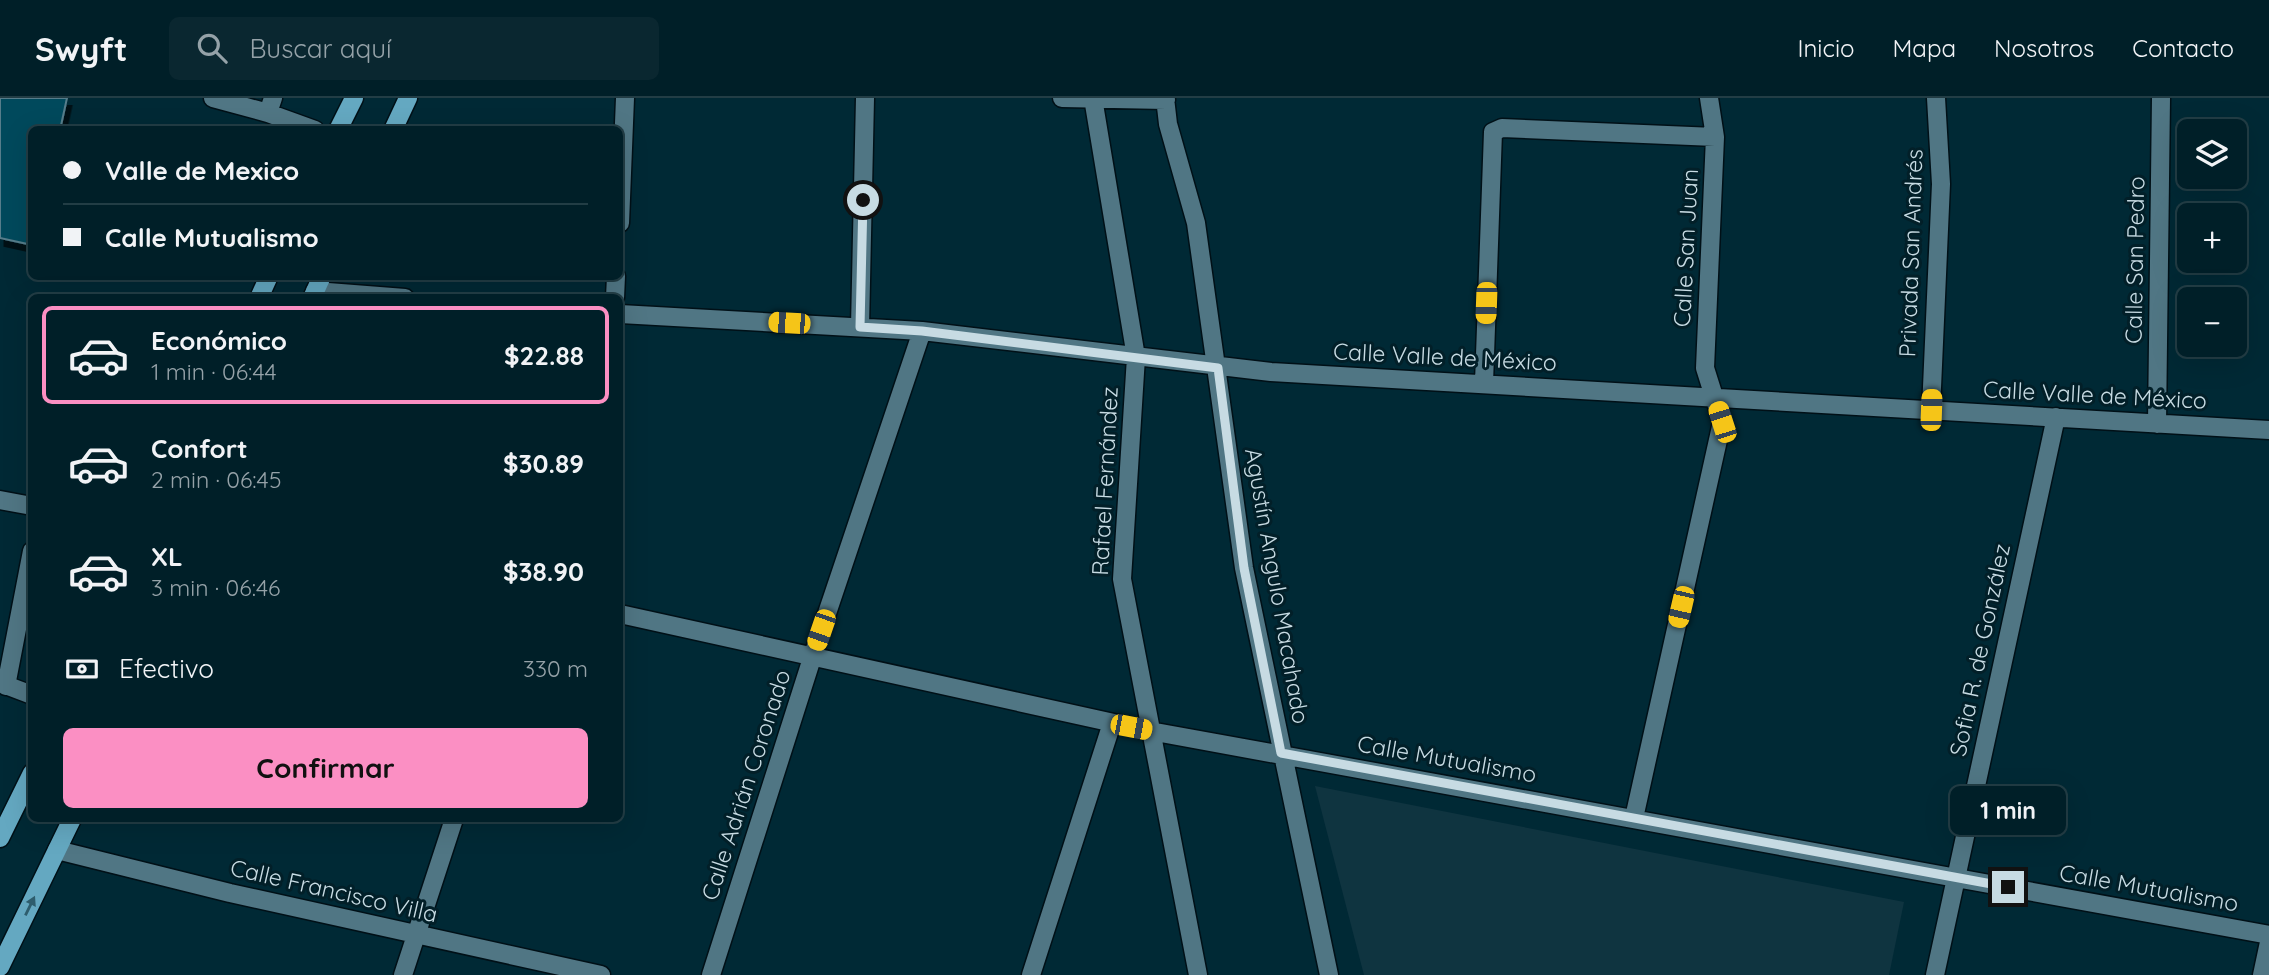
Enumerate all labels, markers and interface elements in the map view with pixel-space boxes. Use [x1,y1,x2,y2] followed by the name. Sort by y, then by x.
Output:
[169,17,659,80] search box
[35,28,127,69] text: Swyft
[193,29,231,67] icon: search
[249,32,392,65] text: Buscar aquí
[1797,33,1855,63] text: Inicio
[1893,33,1956,63] text: Mapa
[1994,33,2094,63] text: Nosotros
[2132,33,2234,63] text: Contacto
[2177,119,2247,357] map controls
[2177,119,2247,189] button: layers
[1892,148,1929,358] street label: Privada San Andrés
[105,154,299,187] text: Valle de Mexico
[1667,168,1704,328] street label: Calle San Juan
[2119,176,2150,344] street label: Calle San Pedro
[847,184,879,216] route start
[2177,203,2247,273] button: +
[105,221,319,254] text: Calle Mutualismo
[1475,282,1498,324] car
[2177,287,2247,357] button: −
[768,311,811,335] car
[67,324,130,387] icon: car
[151,324,287,357] text: Económico
[1332,336,1558,377] street label: Calle Valle de México
[504,339,584,372] text: $22.88
[151,357,277,386] text: 1 min · 06:44
[1982,374,2208,415] street label: Calle Valle de México
[1085,386,1124,576] street label: Rafael Fernández
[1920,389,1943,431] car
[1706,399,1739,445] car
[67,432,130,495] icon: car
[151,432,248,465] text: Confort
[1239,446,1316,726] street label: Agustín Angulo Macahado
[503,447,584,480] text: $30.89
[151,465,281,494] text: 2 min · 06:45
[67,540,130,603] icon: car
[151,540,183,573] text: XL
[1943,541,2016,759] street label: Sofia R. de González
[503,555,584,588] text: $38.90
[151,573,280,602] text: 3 min · 06:46
[1667,584,1696,630] car
[805,607,838,653] car
[63,650,101,688] icon: cash
[119,652,214,685] text: Efectivo
[523,654,588,683] text: 330 m
[695,666,797,904] street label: Calle Adrián Coronado
[1109,713,1154,741] car
[63,728,588,808] button: Confirmar
[1355,728,1539,789] street label: Calle Mutualismo
[1950,786,2066,834] callout: 1 min
[1980,796,2036,825] text: 1 min
[228,853,440,928] street label: Calle Francisco Villa
[2057,857,2241,918] street label: Calle Mutualismo
[1992,871,2024,903] route end
[24,896,35,916] one-way arrow

